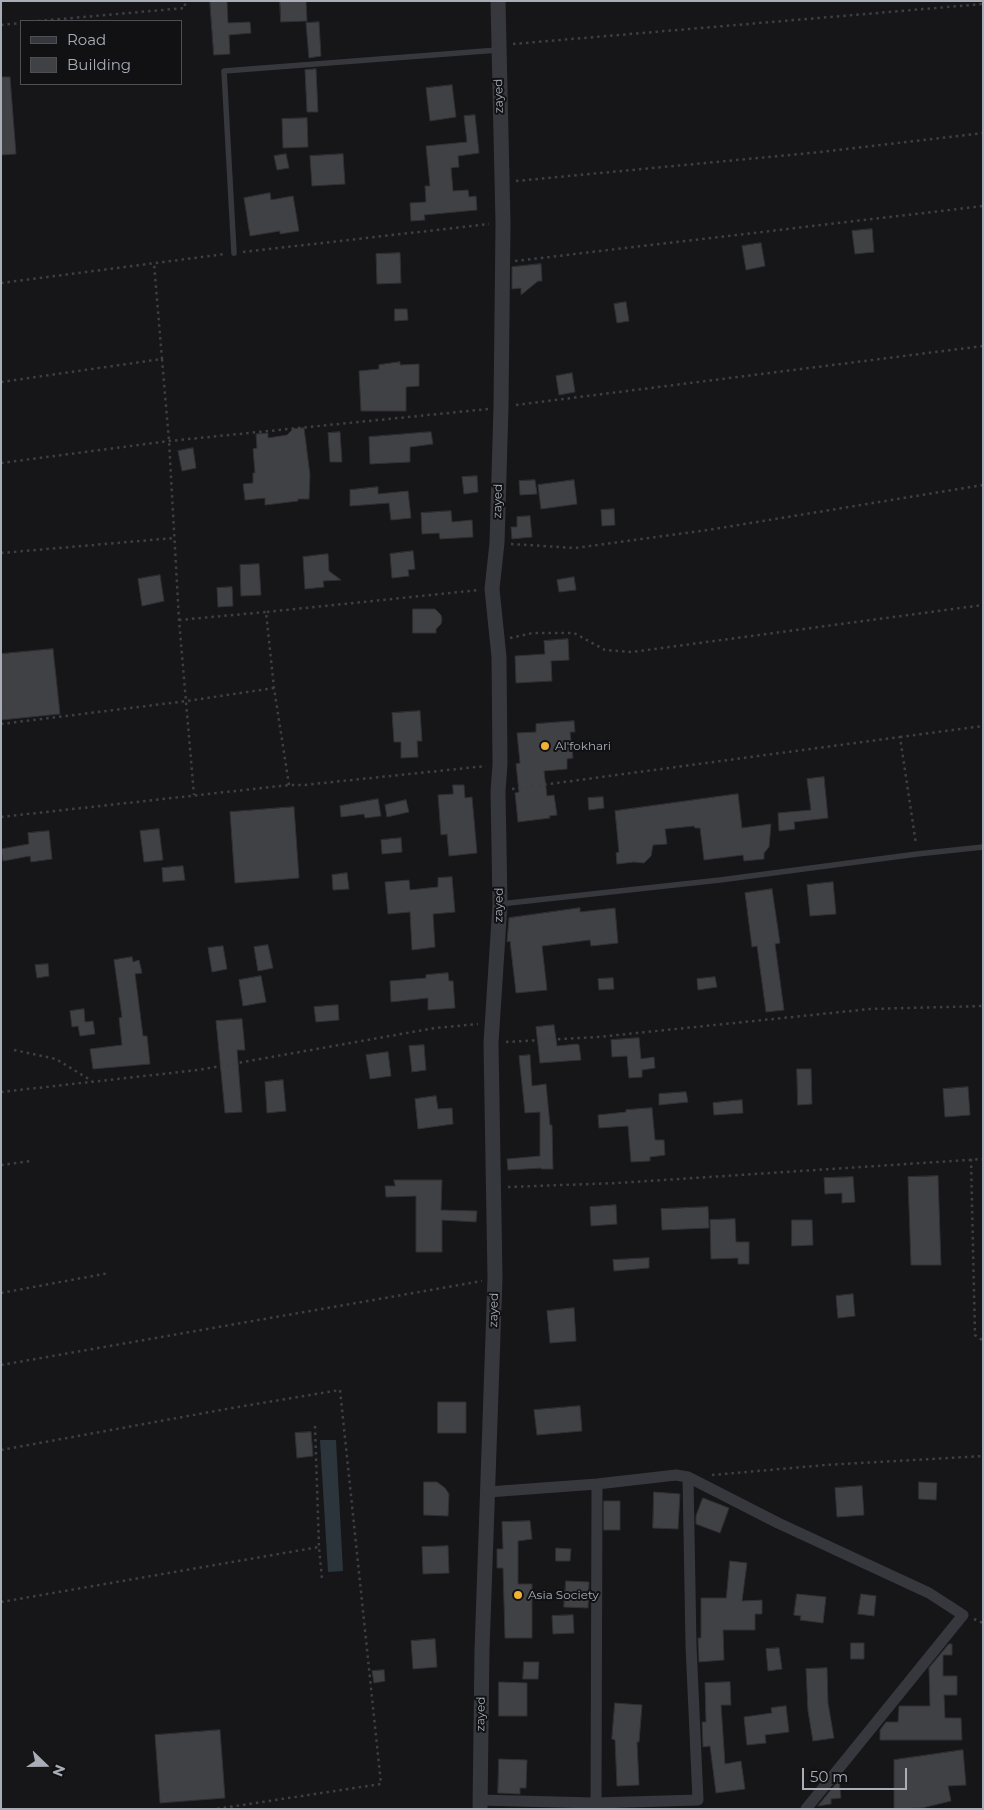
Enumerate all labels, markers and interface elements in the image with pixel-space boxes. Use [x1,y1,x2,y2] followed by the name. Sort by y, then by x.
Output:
[20,20,182,85] legend
[67,30,106,49] text: Road
[67,55,131,74] text: Building
[491,79,507,113] street label: zayed
[490,483,506,519] street label: zayed
[555,739,611,753] place label: Al'fokhari
[539,740,551,752] marker: Al'fokhari
[491,888,507,922] street label: zayed
[486,1292,502,1328] street label: zayed
[528,1588,599,1602] place label: Asia Society
[512,1589,524,1601] marker: Asia Society
[473,1697,489,1731] street label: zayed
[20,1740,70,1790] north arrow
[804,1758,909,1790] scale bar
[48,1762,69,1779] text: N
[810,1767,848,1786] text: 50 m

